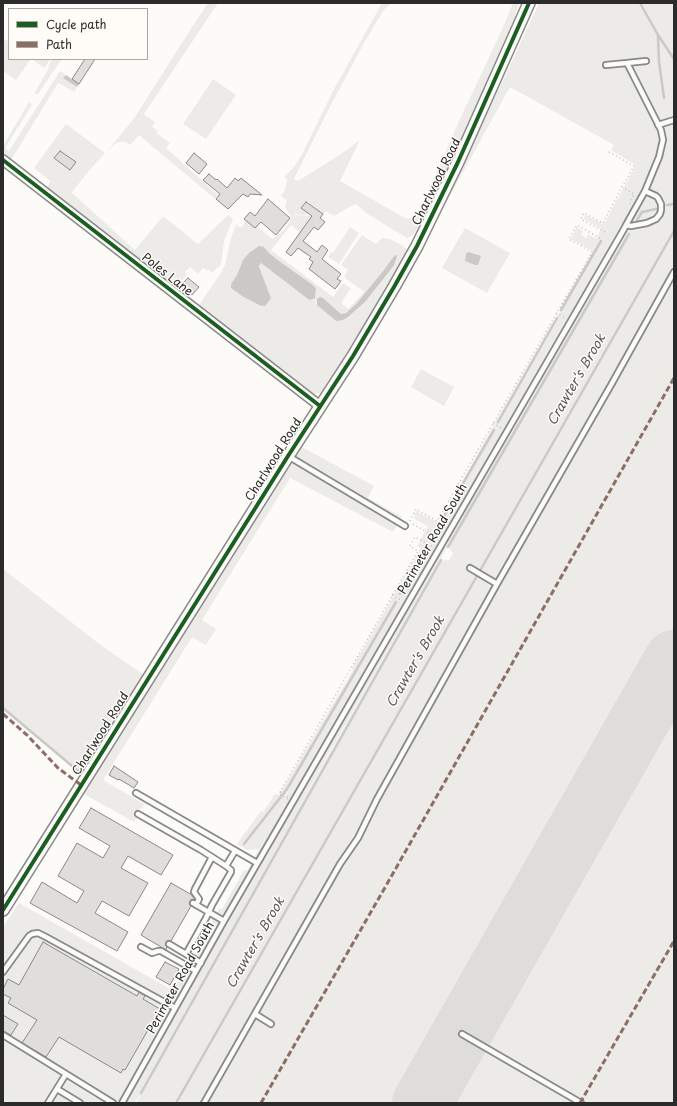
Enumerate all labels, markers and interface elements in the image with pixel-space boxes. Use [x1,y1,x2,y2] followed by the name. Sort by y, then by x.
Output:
[8,8,148,60] legend
[46,15,107,33] text: Cycle path
[46,35,72,53] text: Path
[410,136,464,228] street label: Charlwood Road
[139,251,195,299] street label: Poles Lane
[545,332,609,428] water label: Crawter's Brook
[243,416,305,504] street label: Charlwood Road
[395,481,471,597] street label: Perimeter Road South
[384,614,448,710] water label: Crawter's Brook
[70,690,132,778] street label: Charlwood Road
[224,895,288,991] water label: Crawter's Brook
[144,920,218,1036] street label: Perimeter Road South

